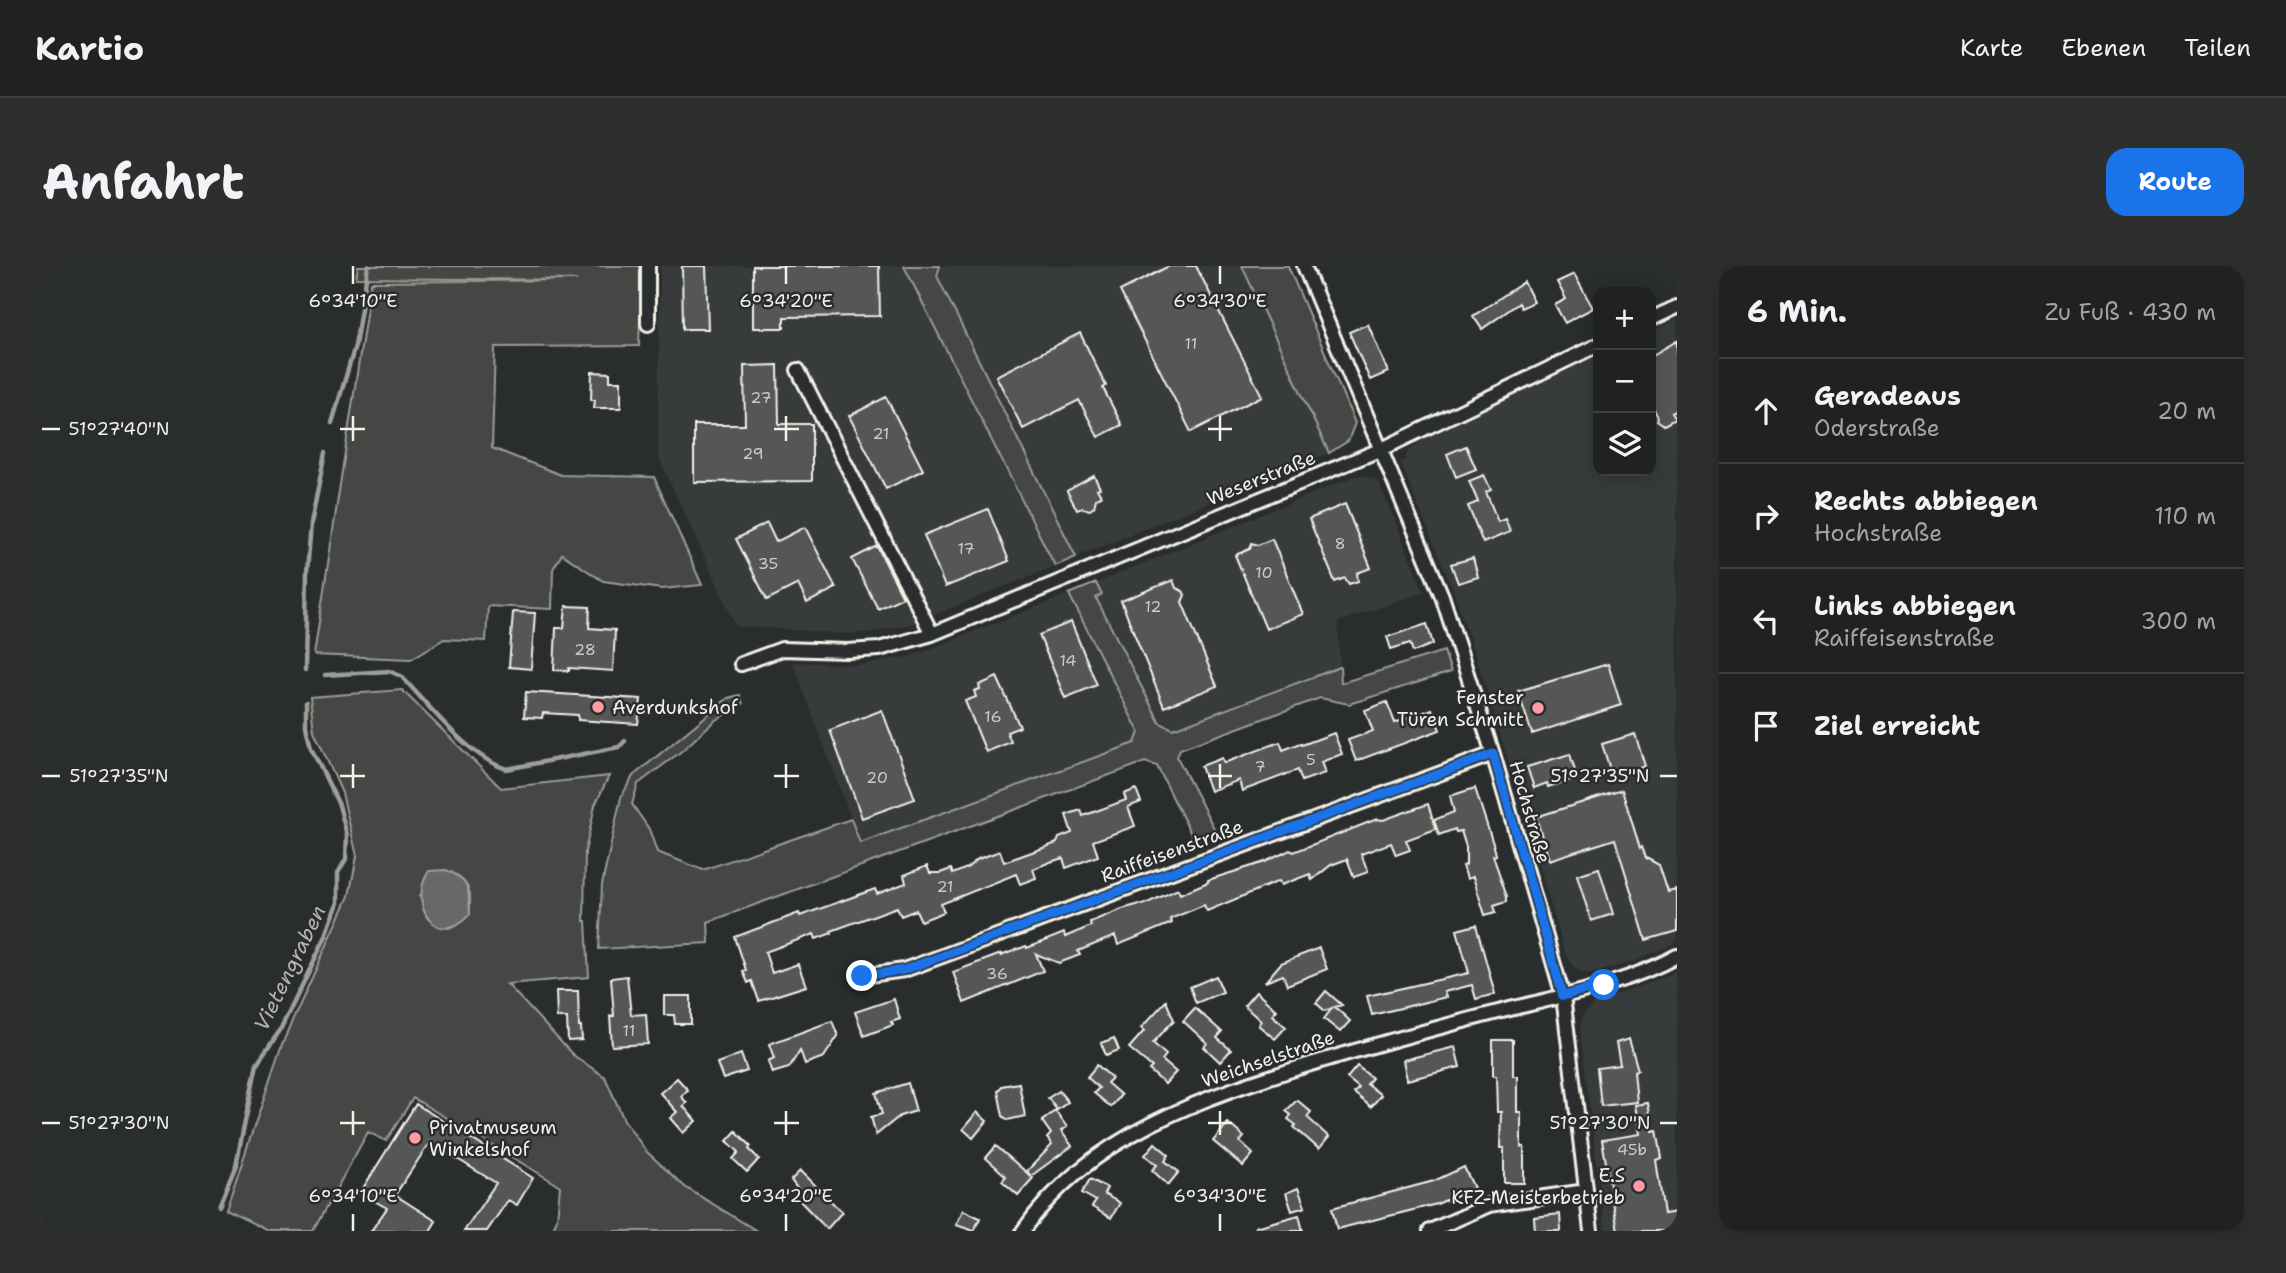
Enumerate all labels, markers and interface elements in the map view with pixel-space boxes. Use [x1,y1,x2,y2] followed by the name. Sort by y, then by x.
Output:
[35,26,144,71] text: Kartio
[1960,32,2023,64] text: Karte
[2061,32,2146,64] text: Ebenen
[2184,32,2251,64] text: Teilen
[2106,148,2244,216] button: Route
[42,149,244,215] text: Anfahrt
[1593,287,1656,476] map controls
[1593,287,1656,350] button: +
[309,289,397,313] text: 6°34'10"E
[739,289,833,313] text: 6°34'20"E
[1173,289,1267,313] text: 6°34'30"E
[1747,291,1847,332] text: 6 Min.
[2045,297,2216,327] text: Zu Fuß · 430 m
[1185,333,1197,354] house number: 11
[1593,350,1656,413] button: −
[1814,378,1961,413] text: Geradeaus
[750,387,772,408] house number: 27
[1747,392,1785,430] icon: ahead
[2157,396,2216,426] text: 20 m
[1593,413,1656,476] button: layers
[1814,413,1940,443] text: Oderstraße
[69,417,169,441] text: 51°27'40"N
[872,423,890,444] house number: 21
[742,443,764,464] house number: 29
[1203,445,1319,511] street label: Weserstraße
[1814,483,2038,518] text: Rechts abbiegen
[1747,497,1785,535] icon: right
[2154,501,2216,531] text: 110 m
[1814,518,1942,548] text: Hochstraße
[1334,533,1346,554] house number: 8
[957,538,975,559] house number: 17
[758,553,778,574] house number: 35
[1255,562,1273,583] house number: 10
[1814,588,2016,623] text: Links abbiegen
[1144,596,1162,617] house number: 12
[1747,602,1785,640] icon: left
[2141,606,2216,636] text: 300 m
[1814,623,1995,653] text: Raiffeisenstraße
[574,639,596,660] house number: 28
[1059,650,1077,671] house number: 14
[1397,685,1524,732] place label: Fenster Türen Schmitt
[612,695,739,720] place label: Averdunkshof
[590,699,606,715] marker: Averdunkshof
[1530,700,1546,716] marker: Fenster Türen Schmitt
[984,706,1002,727] house number: 16
[1747,707,1785,745] icon: arrive
[1814,708,1980,743] text: Ziel erreicht
[1306,749,1316,770] house number: 5
[1254,756,1266,777] house number: 7
[1503,758,1557,866] street label: Hochstraße
[70,764,168,788] text: 51°27'35"N
[1551,764,1649,788] text: 51°27'35"N
[866,767,888,788] house number: 20
[1097,814,1247,888] street label: Raiffeisenstraße
[936,876,954,897] house number: 21
[247,900,333,1036] water label: Vietengraben
[846,960,877,991] route end
[986,963,1008,984] house number: 36
[1588,969,1619,1000] route start
[623,1020,635,1041] house number: 11
[1198,1025,1338,1093] street label: Weichselstraße
[69,1111,169,1135] text: 51°27'30"N
[1550,1111,1650,1135] text: 51°27'30"N
[429,1115,557,1162] place label: Privatmuseum Winkelshof
[407,1130,423,1146] marker: Privatmuseum Winkelshof
[1617,1139,1647,1160] house number: 45b
[1451,1163,1625,1210] place label: E.S KFZ-Meisterbetrieb
[1631,1178,1647,1194] marker: E.S KFZ-Meisterbetrieb
[309,1184,397,1208] text: 6°34'10"E
[739,1184,833,1208] text: 6°34'20"E
[1173,1184,1267,1208] text: 6°34'30"E

